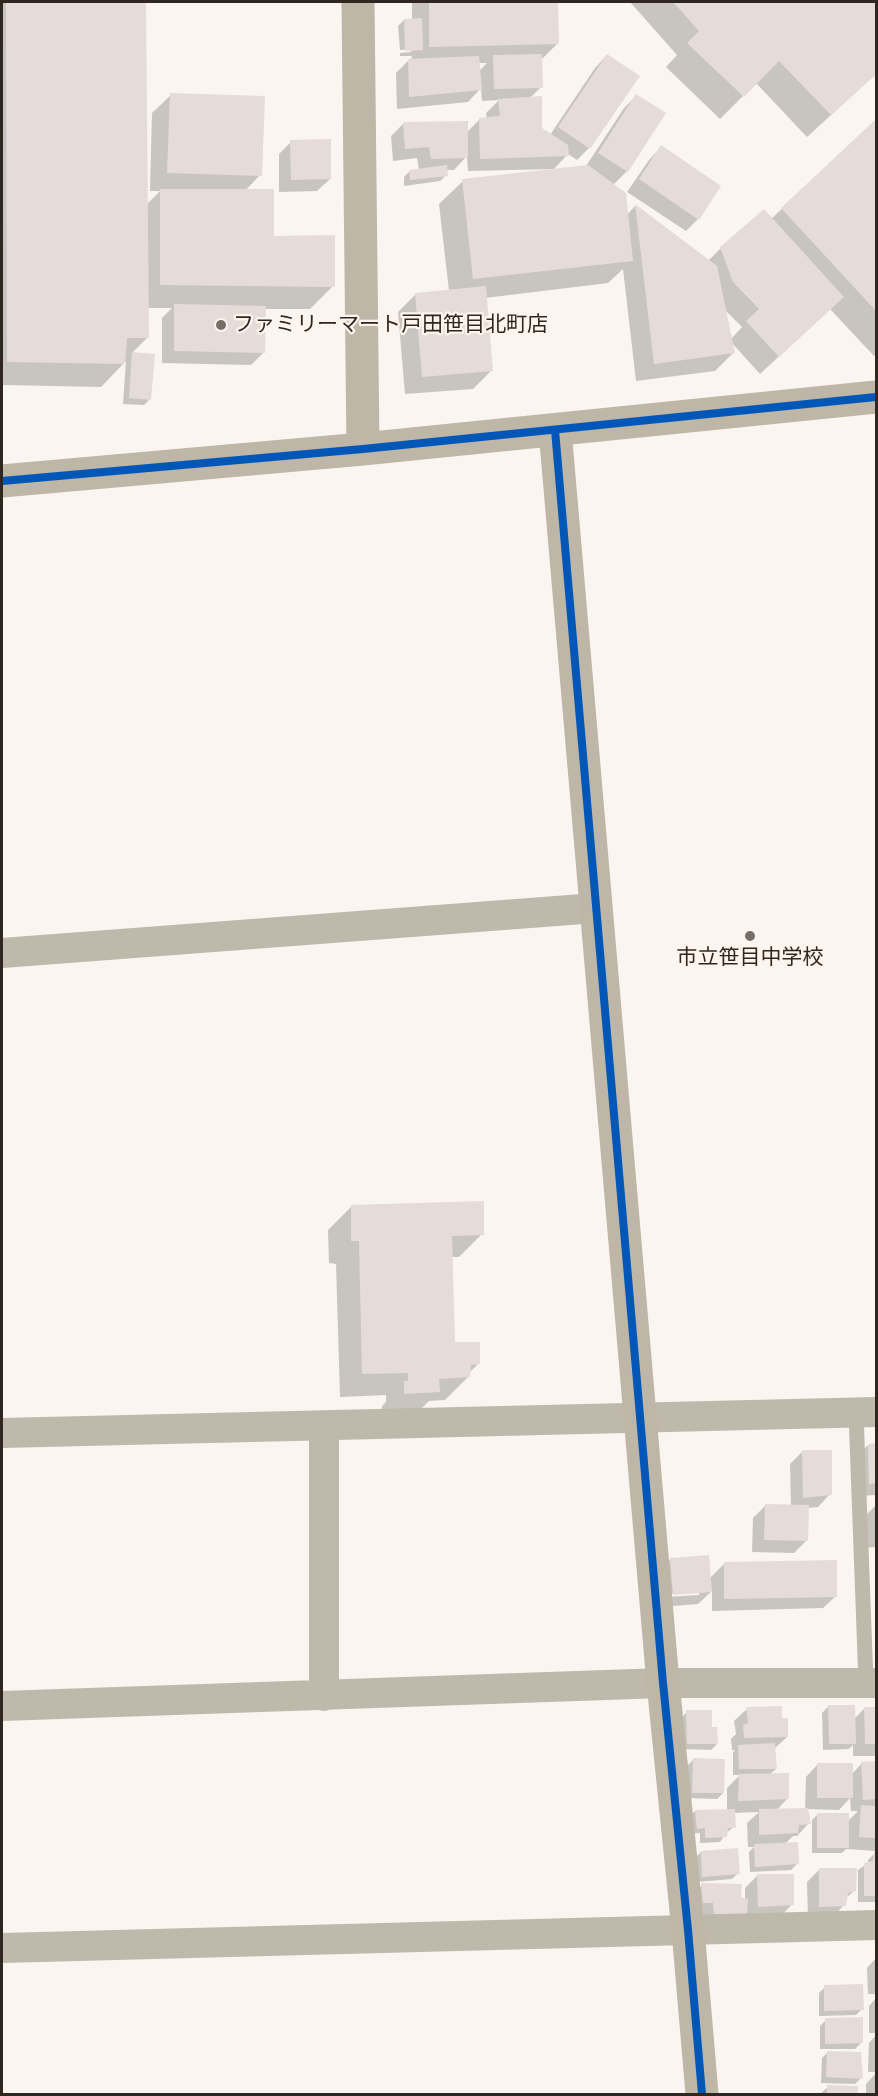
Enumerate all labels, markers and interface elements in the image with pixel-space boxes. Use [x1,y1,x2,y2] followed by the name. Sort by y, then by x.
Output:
[233,312,548,338] place label: ファミリーマート戸田笹目北町店
[214,318,228,332] marker: ファミリーマート戸田笹目北町店
[743,929,757,943] marker: 市立笹目中学校
[677,945,823,971] place label: 市立笹目中学校

